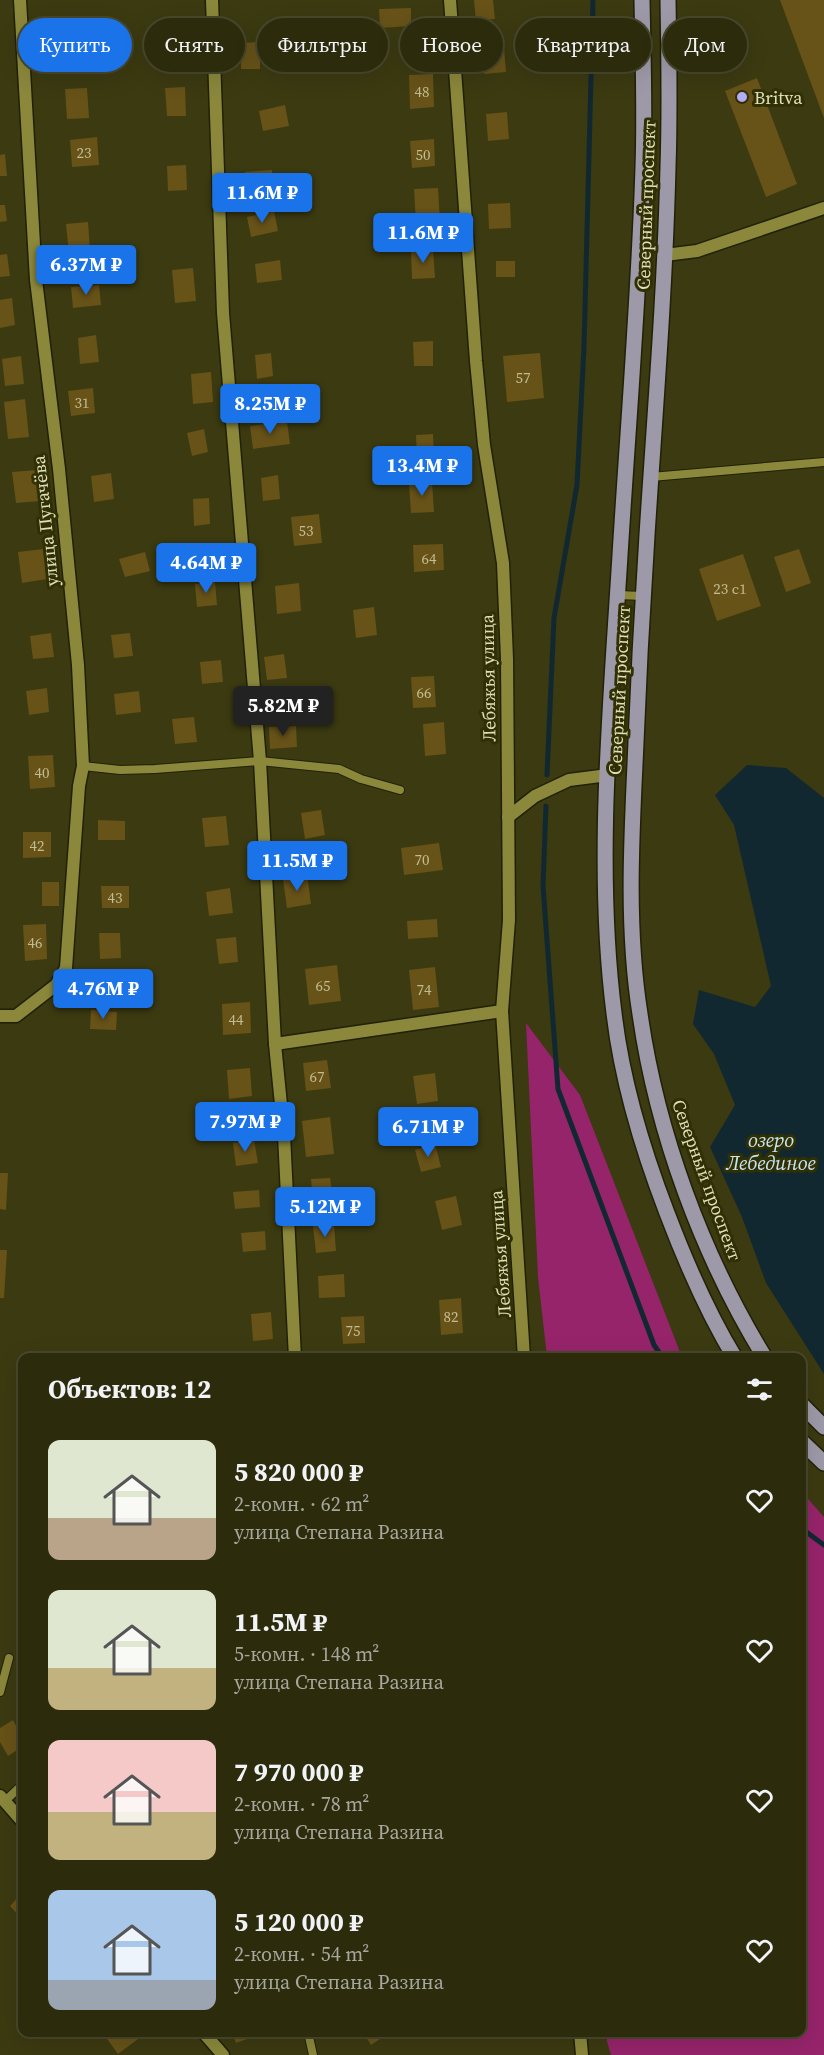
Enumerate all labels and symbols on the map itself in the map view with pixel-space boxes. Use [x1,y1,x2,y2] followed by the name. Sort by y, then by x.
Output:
[414,81,430,102] house number: 48
[754,85,803,110] place label: Britva
[735,90,749,104] marker: Britva
[631,119,661,290] street label: Северный проспект
[76,142,92,163] house number: 23
[415,144,431,165] house number: 50
[207,173,317,224] pin: 11.6M ₽
[368,213,478,264] pin: 11.6M ₽
[31,245,141,296] pin: 6.37M ₽
[515,367,531,388] house number: 57
[215,384,325,435] pin: 8.25M ₽
[74,392,90,413] house number: 31
[367,446,477,497] pin: 13.4M ₽
[26,453,64,588] street label: улица Пугачёва
[298,520,314,541] house number: 53
[151,543,261,594] pin: 4.64M ₽
[421,548,437,569] house number: 64
[713,578,747,599] house number: 23 с1
[602,604,636,775] street label: Северный проспект
[474,613,502,742] street label: Лебяжья улица
[416,682,432,703] house number: 66
[228,686,338,737] pin: 5.82M ₽
[34,762,50,783] house number: 40
[29,835,45,856] house number: 42
[242,841,352,892] pin: 11.5M ₽
[414,849,430,870] house number: 70
[107,887,123,908] house number: 43
[27,932,43,953] house number: 46
[48,969,158,1020] pin: 4.76M ₽
[315,975,331,996] house number: 65
[416,979,432,1000] house number: 74
[228,1009,244,1030] house number: 44
[309,1066,325,1087] house number: 67
[666,1096,748,1265] street label: Северный проспект
[190,1102,300,1153] pin: 7.97M ₽
[373,1107,483,1158] pin: 6.71M ₽
[725,1126,816,1177] water label: озеро Лебединое
[270,1187,380,1238] pin: 5.12M ₽
[483,1189,517,1319] street label: Лебяжья улица
[443,1306,459,1327] house number: 82
[345,1320,361,1341] house number: 75

